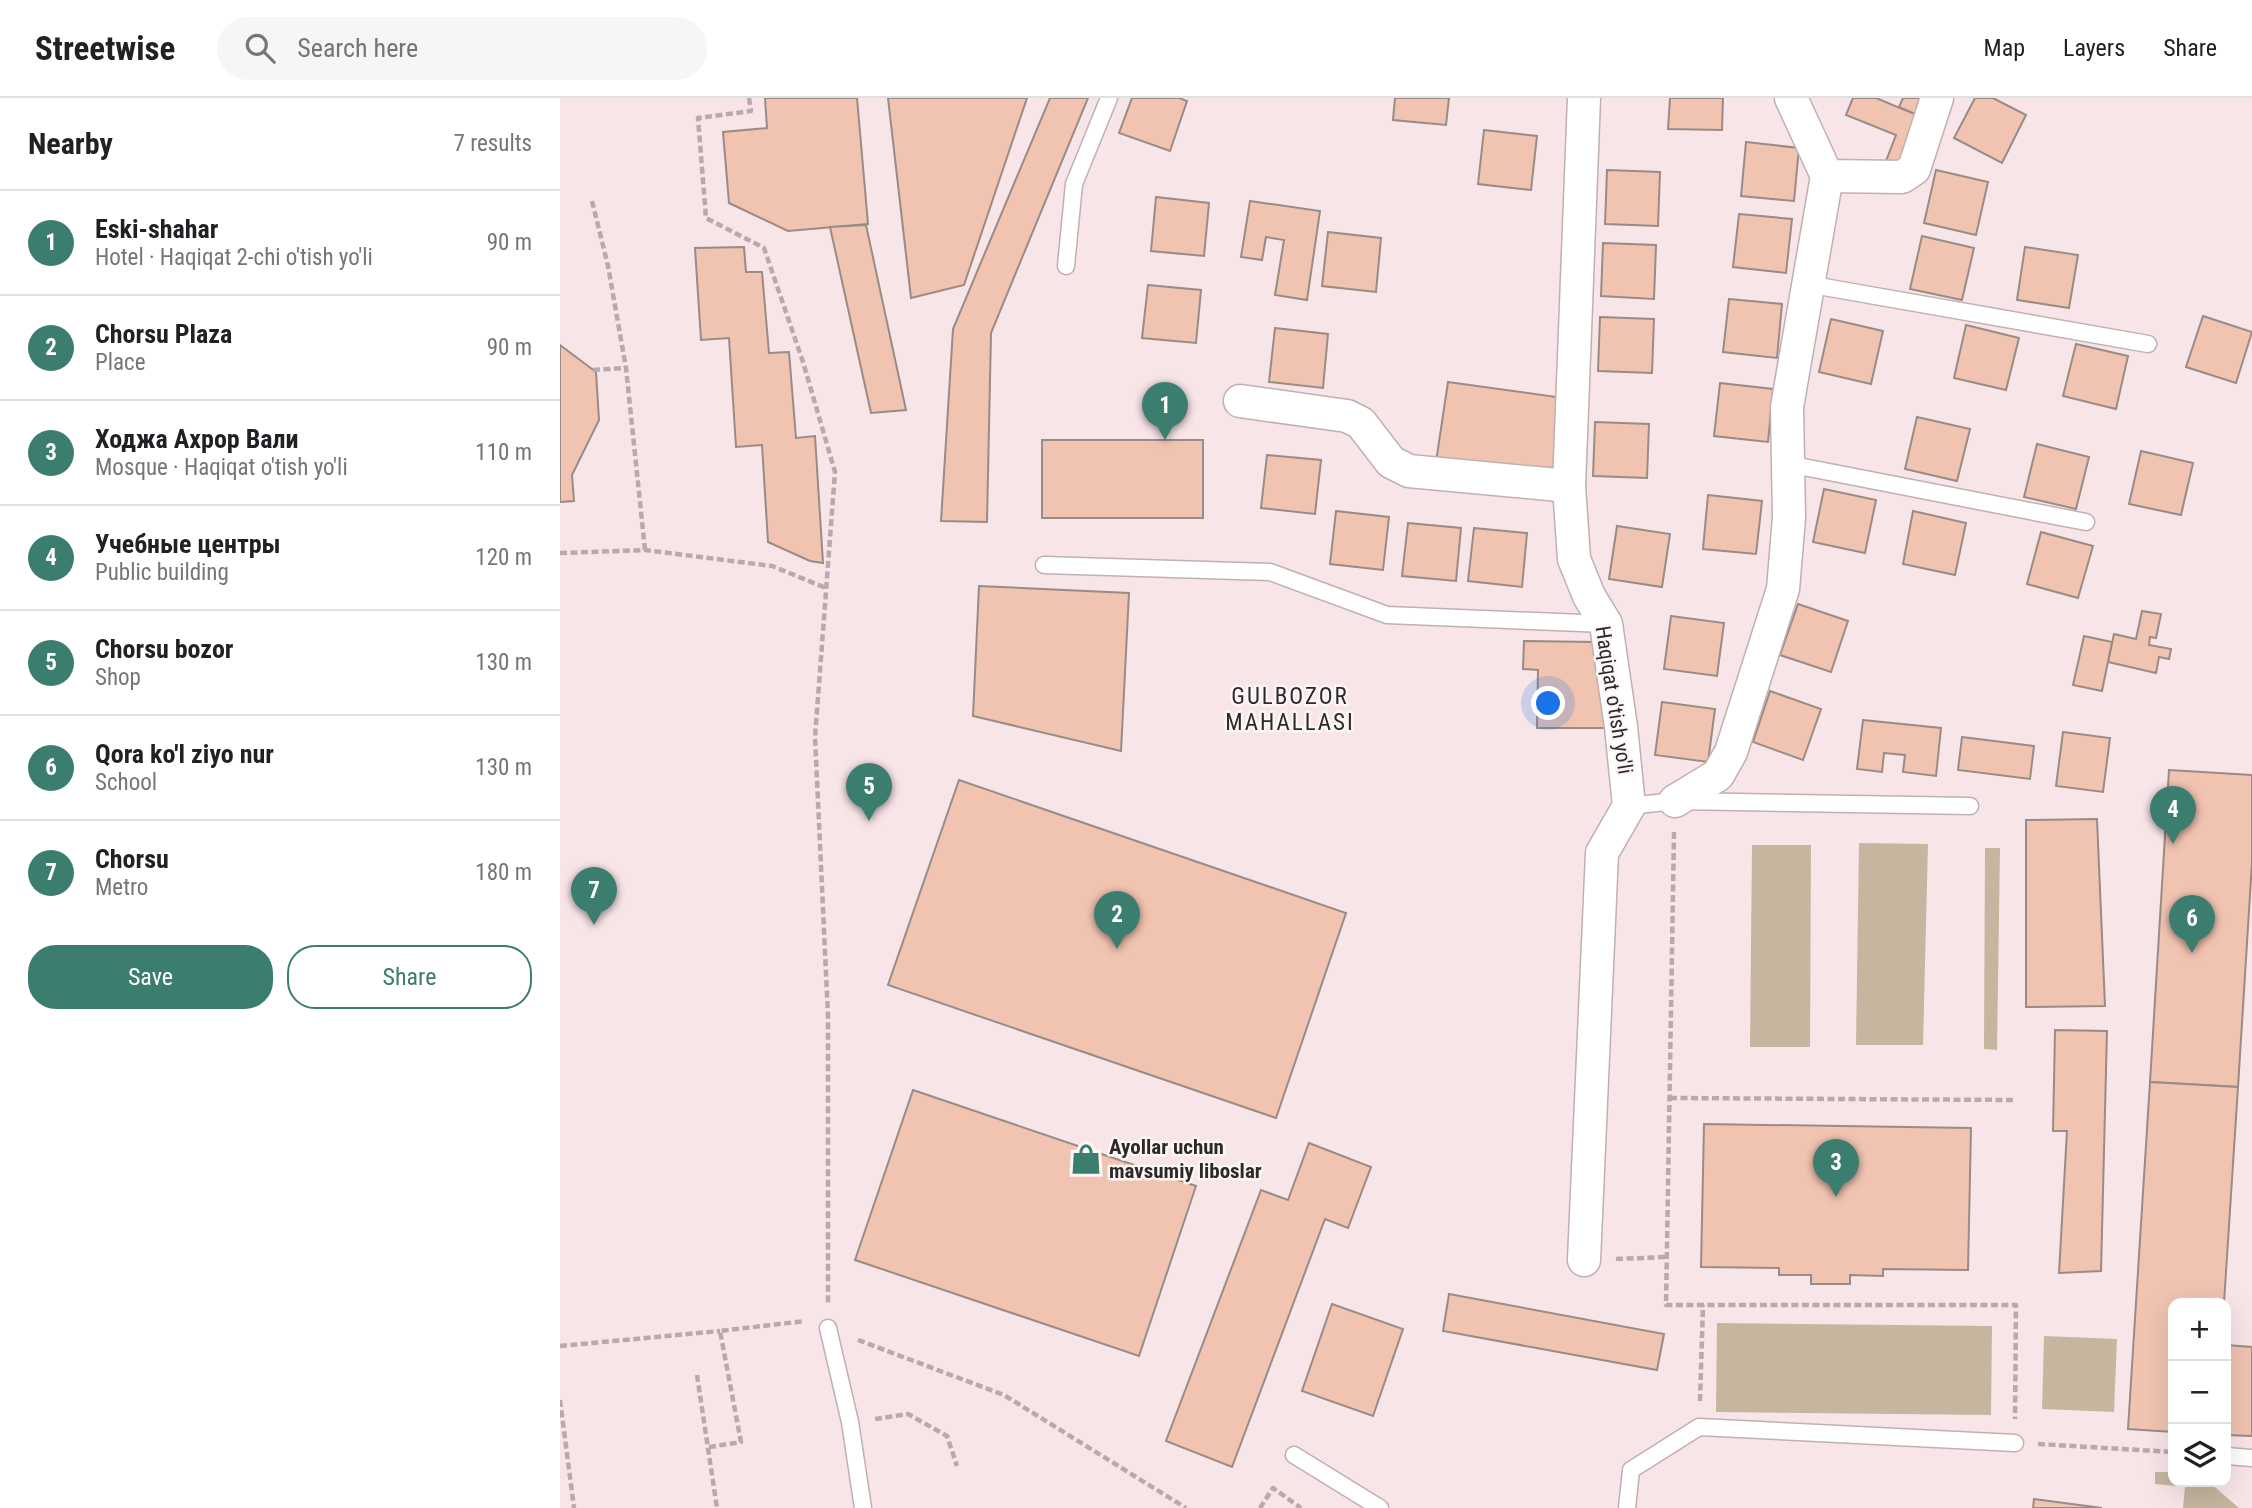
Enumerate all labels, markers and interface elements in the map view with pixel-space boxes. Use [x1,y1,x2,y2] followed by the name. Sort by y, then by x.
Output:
[217,17,707,80] search box
[35,29,175,68] text: Streetwise
[241,29,279,67] icon: search
[297,33,418,63] text: Search here
[1984,34,2025,62] text: Map
[2063,34,2125,62] text: Layers
[2163,34,2217,62] text: Share
[28,126,113,161] text: Nearby
[454,130,532,157] text: 7 results
[95,214,218,244] text: Eski-shahar
[45,229,57,256] text: 1
[487,229,532,256] text: 90 m
[95,244,373,271] text: Hotel · Haqiqat 2-chi o'tish yo'li
[95,319,232,349] text: Chorsu Plaza
[45,334,57,361] text: 2
[487,334,532,361] text: 90 m
[95,349,145,376] text: Place
[1142,382,1188,440] pin: 1
[95,424,299,454] text: Ходжа Ахрор Вали
[45,439,57,466] text: 3
[475,439,532,466] text: 110 m
[95,454,348,481] text: Mosque · Haqiqat o'tish yo'li
[95,529,281,559] text: Учебные центры
[45,544,57,571] text: 4
[475,544,532,571] text: 120 m
[95,559,229,586] text: Public building
[1590,624,1638,776] street label: Haqiqat o'tish yo'li
[95,634,233,664] text: Chorsu bozor
[45,649,57,676] text: 5
[475,649,532,676] text: 130 m
[95,664,141,691] text: Shop
[1225,683,1355,736] district label: GULBOZOR MAHALLASI
[1531,686,1565,720] your location
[95,739,274,769] text: Qora ko'l ziyo nur
[45,754,57,781] text: 6
[475,754,532,781] text: 130 m
[846,763,892,821] pin: 5
[95,769,157,796] text: School
[2150,786,2196,844] pin: 4
[95,844,169,874] text: Chorsu
[45,859,57,886] text: 7
[475,859,532,886] text: 180 m
[571,867,617,925] pin: 7
[95,874,148,901] text: Metro
[1094,891,1140,949] pin: 2
[2169,895,2215,953] pin: 6
[28,945,273,1009] button: Save
[287,945,532,1009] button: Share
[1109,1135,1262,1183] place label: Ayollar uchun mavsumiy liboslar
[1813,1139,1859,1197] pin: 3
[1069,1142,1103,1176] shop icon: Ayollar uchun mavsumiy liboslar
[2168,1298,2231,1487] map controls
[2168,1298,2231,1361] button: +
[2168,1361,2231,1424] button: −
[2168,1424,2231,1487] button: layers

